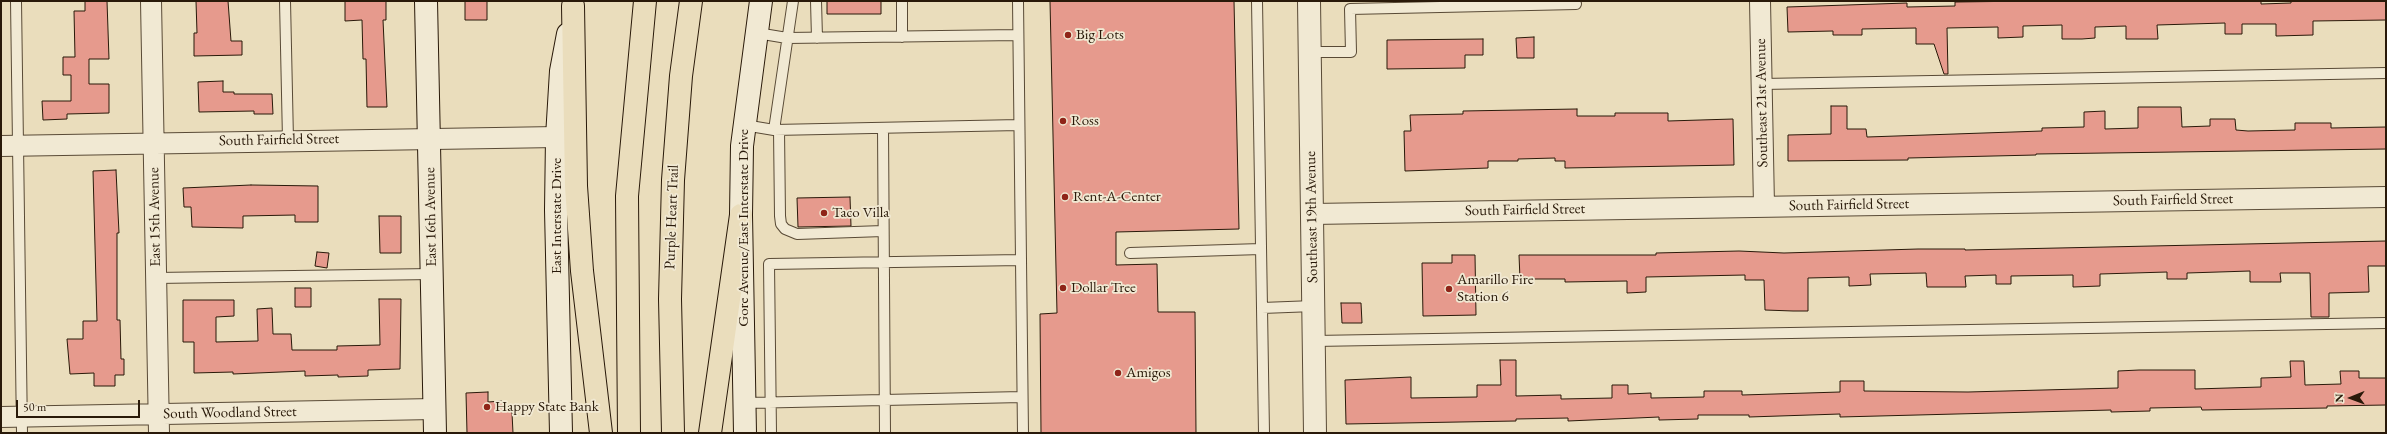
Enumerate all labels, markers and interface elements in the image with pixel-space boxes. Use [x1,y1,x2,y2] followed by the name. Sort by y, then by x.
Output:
[1076,26,1124,44] place label: Big Lots
[1063,30,1073,40] marker: Big Lots
[1752,38,1772,168] street label: Southeast 21st Avenue
[1071,112,1099,130] place label: Ross
[1058,116,1068,126] marker: Ross
[735,129,753,327] street label: Gore Avenue/East Interstate Drive
[219,130,339,150] street label: South Fairfield Street
[1302,151,1322,283] street label: Southeast 19th Avenue
[548,158,566,274] street label: East Interstate Drive
[661,164,683,270] street label: Purple Heart Trail
[145,167,165,267] street label: East 15th Avenue
[421,167,441,267] street label: East 16th Avenue
[1073,188,1161,206] place label: Rent-A-Center
[2113,190,2233,210] street label: South Fairfield Street
[1060,192,1070,202] marker: Rent-A-Center
[1789,195,1909,215] street label: South Fairfield Street
[1465,200,1585,220] street label: South Fairfield Street
[832,204,889,222] place label: Taco Villa
[819,208,829,218] marker: Taco Villa
[1457,271,1534,306] place label: Amarillo Fire Station 6
[1071,279,1136,297] place label: Dollar Tree
[1058,283,1068,293] marker: Dollar Tree
[1444,284,1454,294] marker: Amarillo Fire Station 6
[1126,364,1171,382] place label: Amigos
[1113,368,1123,378] marker: Amigos
[2331,378,2371,418] north arrow
[18,392,142,418] scale bar
[2332,394,2346,403] text: N
[495,398,599,416] place label: Happy State Bank
[23,399,46,415] text: 50 m
[482,402,492,412] marker: Happy State Bank
[163,403,297,423] street label: South Woodland Street

